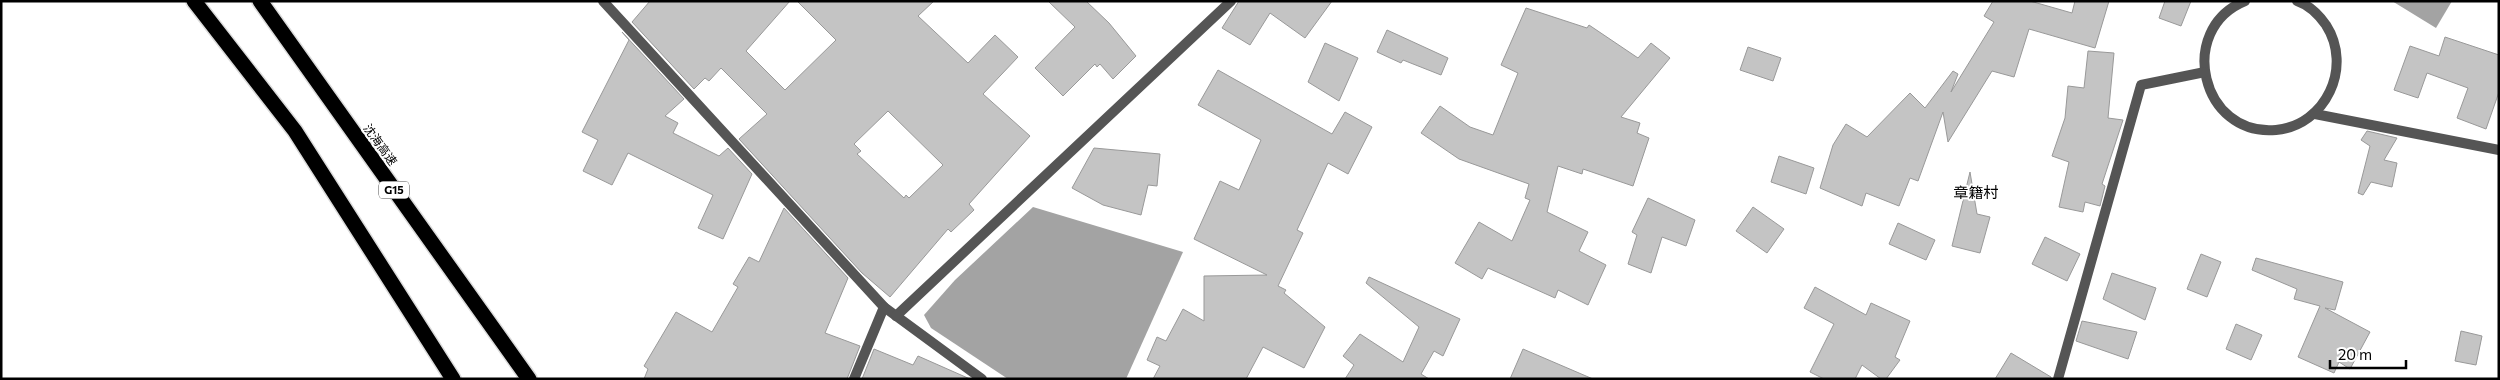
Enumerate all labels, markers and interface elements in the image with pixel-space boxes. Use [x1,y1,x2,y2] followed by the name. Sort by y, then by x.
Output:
[361,121,401,168] street label: 沈海高速
[379,182,409,198] road number: G15
[1953,183,1999,201] district label: 章籍村
[2330,338,2406,370] scale bar
[2338,345,2372,363] text: 20 m

